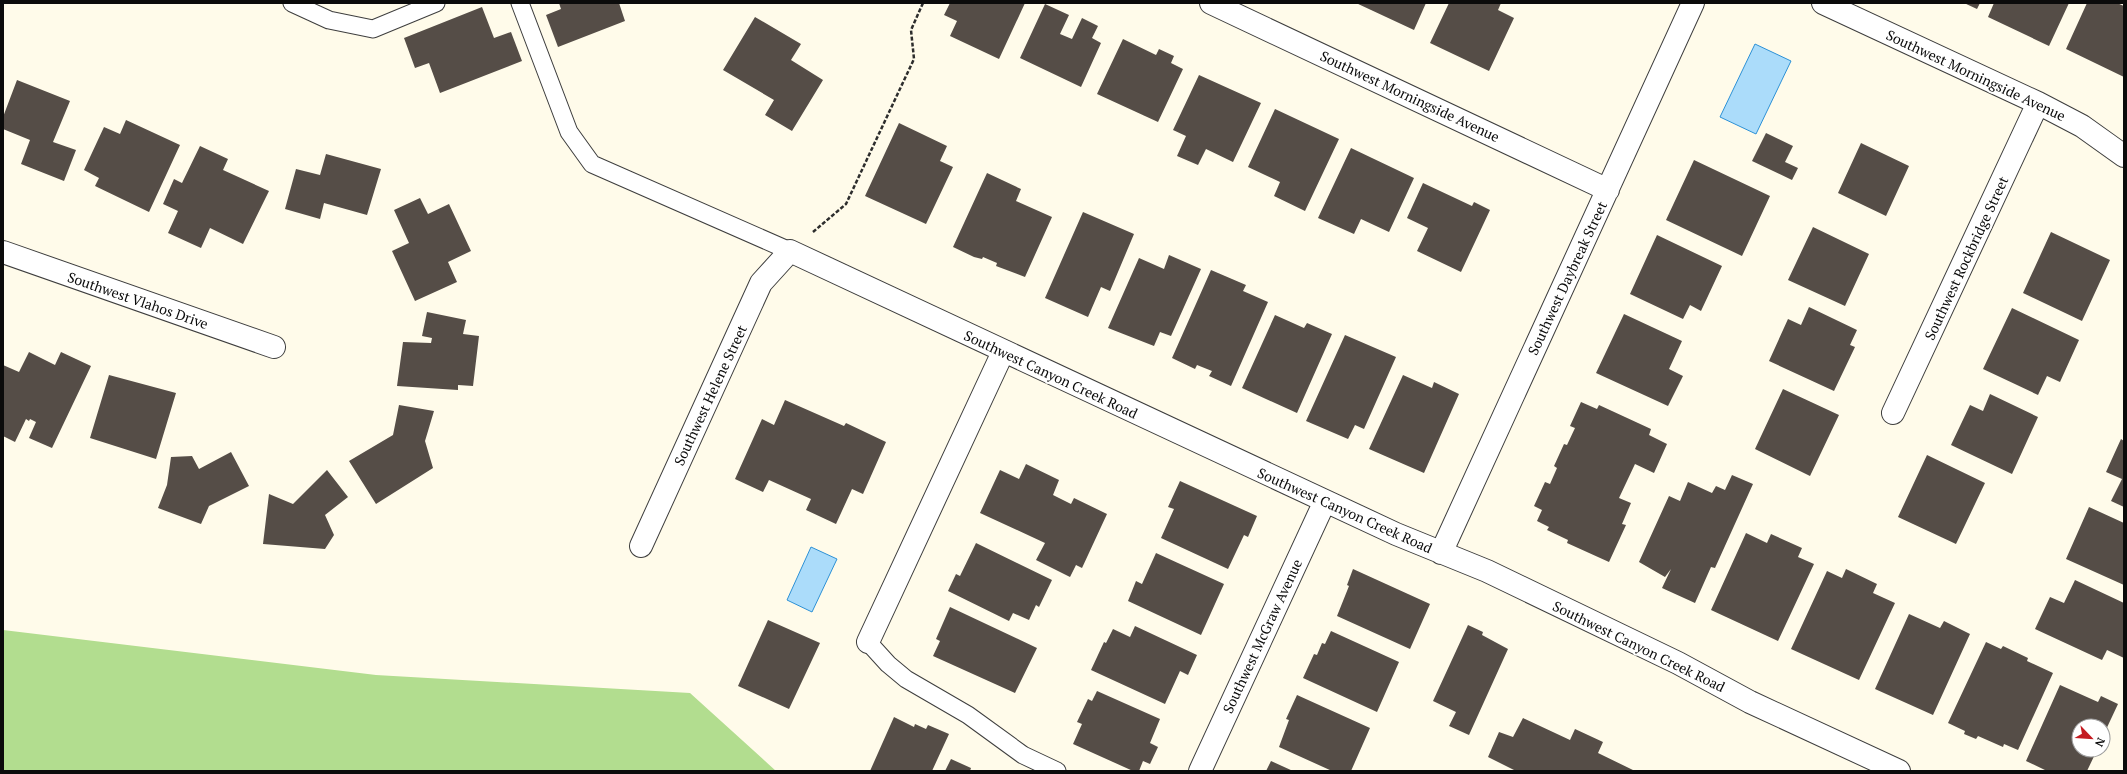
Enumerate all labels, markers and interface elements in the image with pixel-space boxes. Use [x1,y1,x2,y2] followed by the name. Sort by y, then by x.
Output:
[1883,25,2069,125] street label: Southwest Morningside Avenue
[1317,46,1503,146] street label: Southwest Morningside Avenue
[1920,172,2013,343] street label: Southwest Rockbridge Street
[1523,197,1611,358] street label: Southwest Daybreak Street
[65,267,211,333] street label: Southwest Vlahos Drive
[669,321,751,468] street label: Southwest Helene Street
[961,325,1141,423] street label: Southwest Canyon Creek Road
[1255,463,1436,557] street label: Southwest Canyon Creek Road
[1218,556,1306,716] street label: Southwest McGraw Avenue
[1550,596,1729,696] street label: Southwest Canyon Creek Road
[2071,718,2111,758] north arrow
[2092,735,2108,750] text: N

